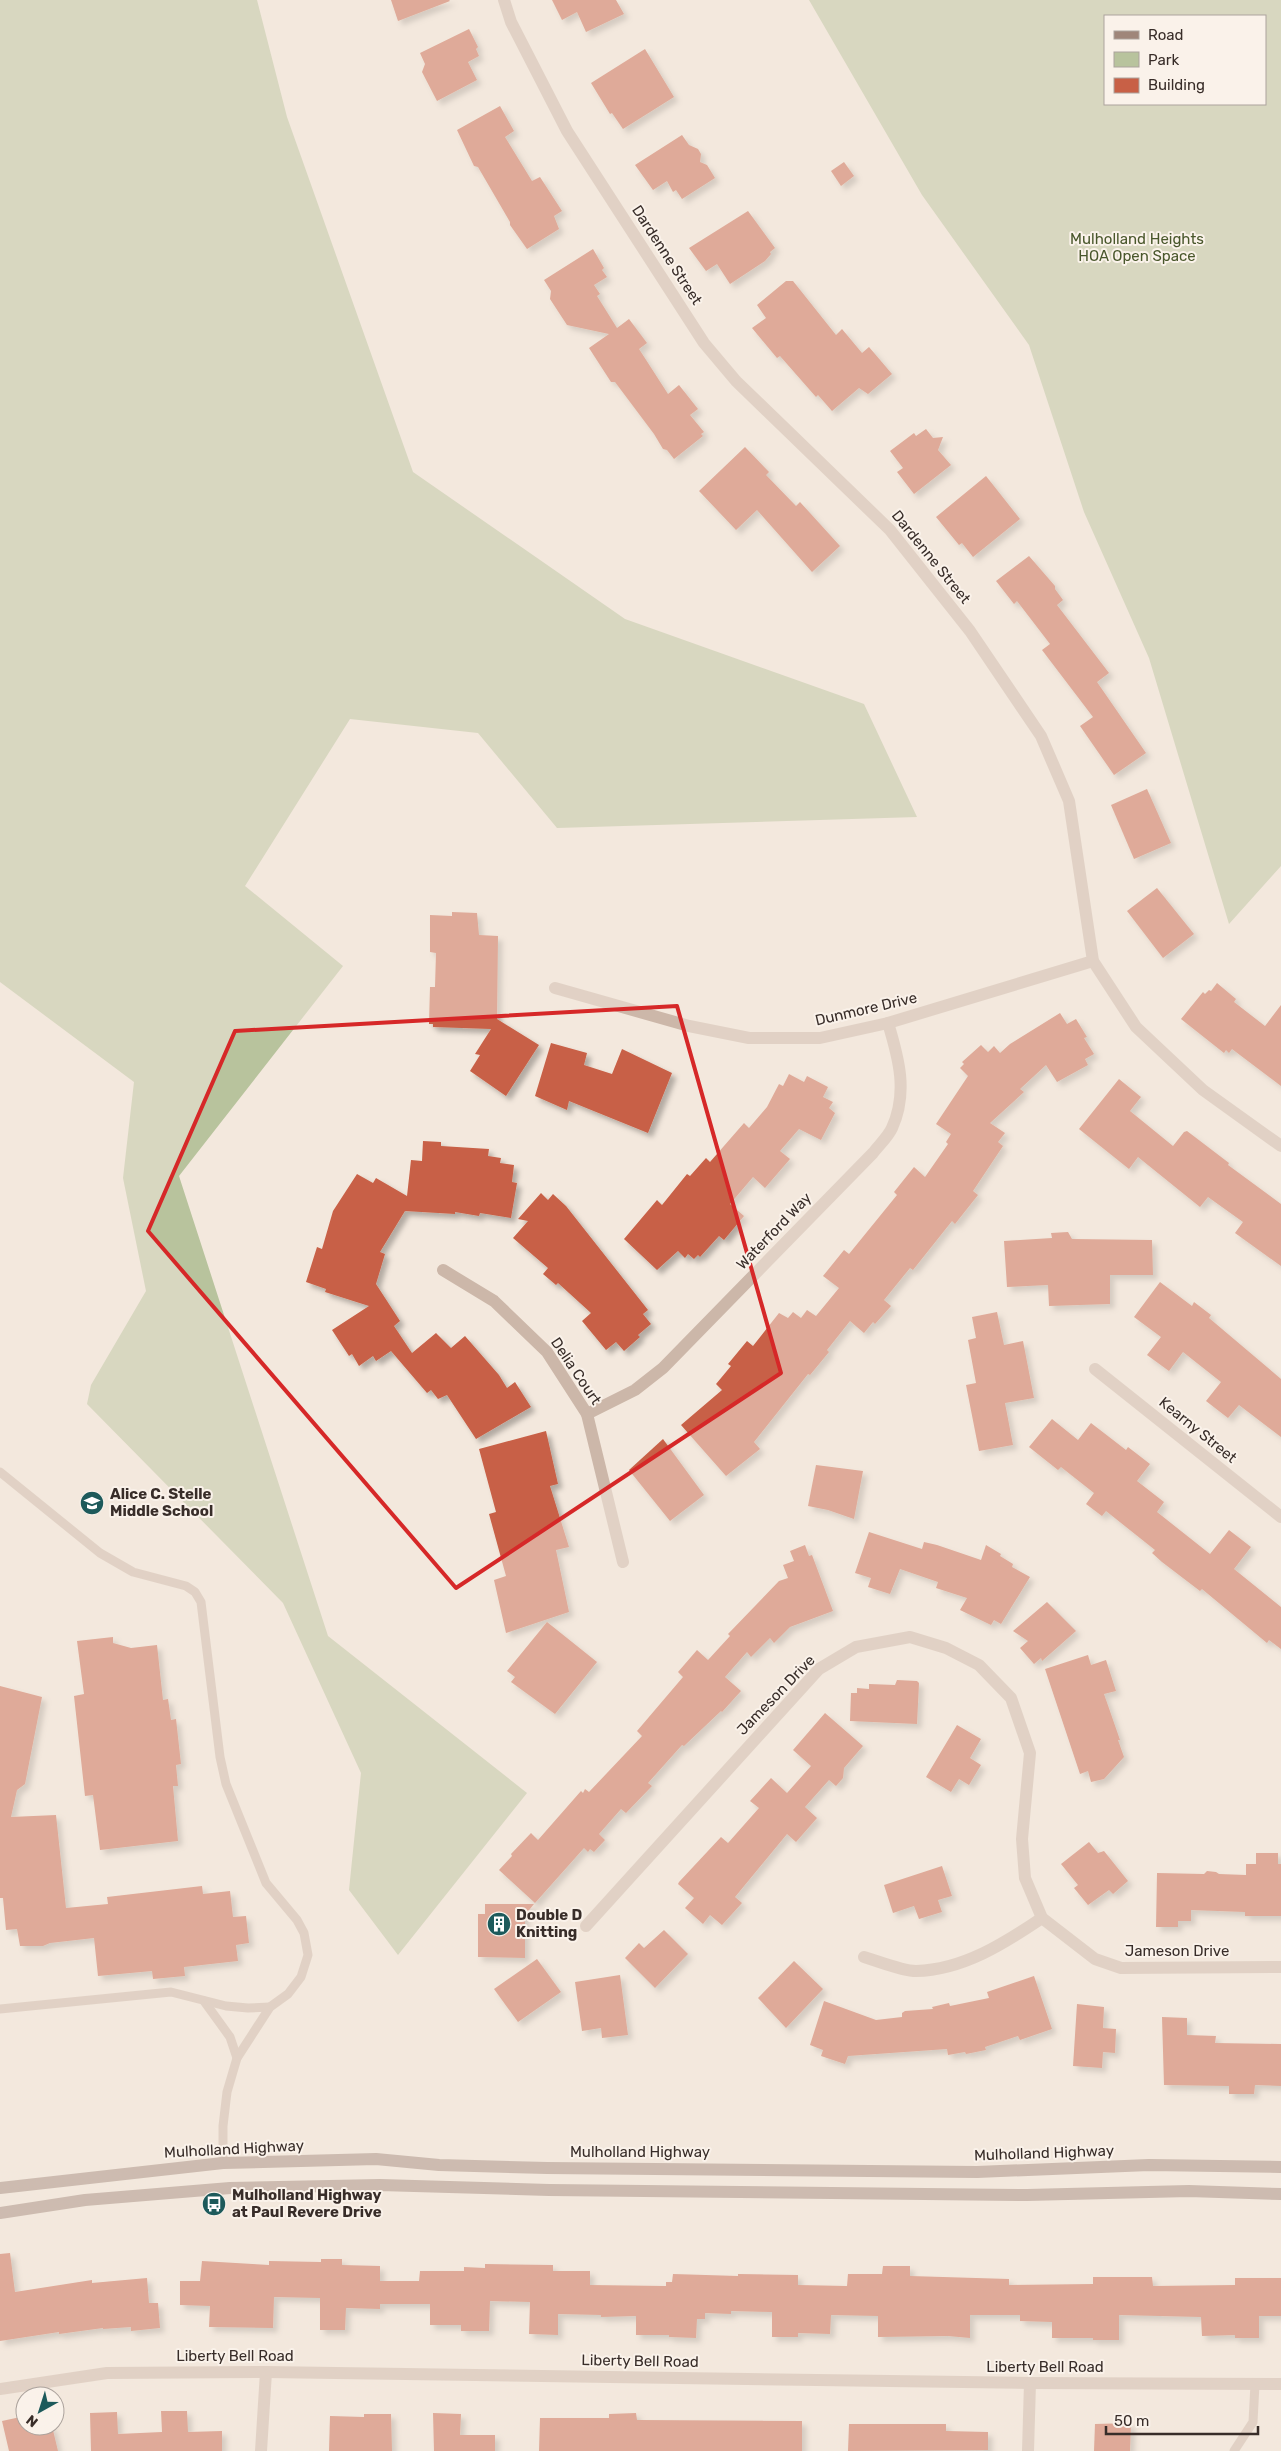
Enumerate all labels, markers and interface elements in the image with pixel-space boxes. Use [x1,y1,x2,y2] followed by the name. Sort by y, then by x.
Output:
[1104,15,1266,105] legend
[1148,26,1184,44] text: Road
[1148,51,1179,69] text: Park
[1148,76,1205,94] text: Building
[628,202,706,308] street label: Dardenne Street
[1070,230,1204,265] park label: Mulholland Heights HOA Open Space
[888,507,974,607] street label: Dardenne Street
[813,989,919,1029] street label: Dunmore Drive
[733,1189,815,1273] street label: Waterford Way
[547,1334,605,1408] street label: Delia Court
[1156,1393,1241,1467] street label: Kearny Street
[110,1485,213,1520] place label: Alice C. Stelle Middle School
[79,1490,105,1516] school or university icon: Alice C. Stelle Middle School
[733,1651,819,1739] street label: Jameson Drive
[516,1906,582,1941] place label: Double D Knitting
[486,1911,512,1937] building icon: Double D Knitting
[1125,1942,1229,1960] street label: Jameson Drive
[164,2136,304,2162] street label: Mulholland Highway
[974,2142,1114,2164] street label: Mulholland Highway
[570,2143,710,2161] street label: Mulholland Highway
[232,2186,382,2221] place label: Mulholland Highway at Paul Revere Drive
[201,2191,227,2217] bus stop icon: Mulholland Highway at Paul Revere Drive
[176,2347,294,2365] street label: Liberty Bell Road
[581,2351,699,2371] street label: Liberty Bell Road
[986,2358,1104,2376] street label: Liberty Bell Road
[15,2386,65,2436] north arrow
[1106,2404,1258,2436] scale bar
[23,2411,41,2430] text: N
[1114,2412,1149,2430] text: 50 m

